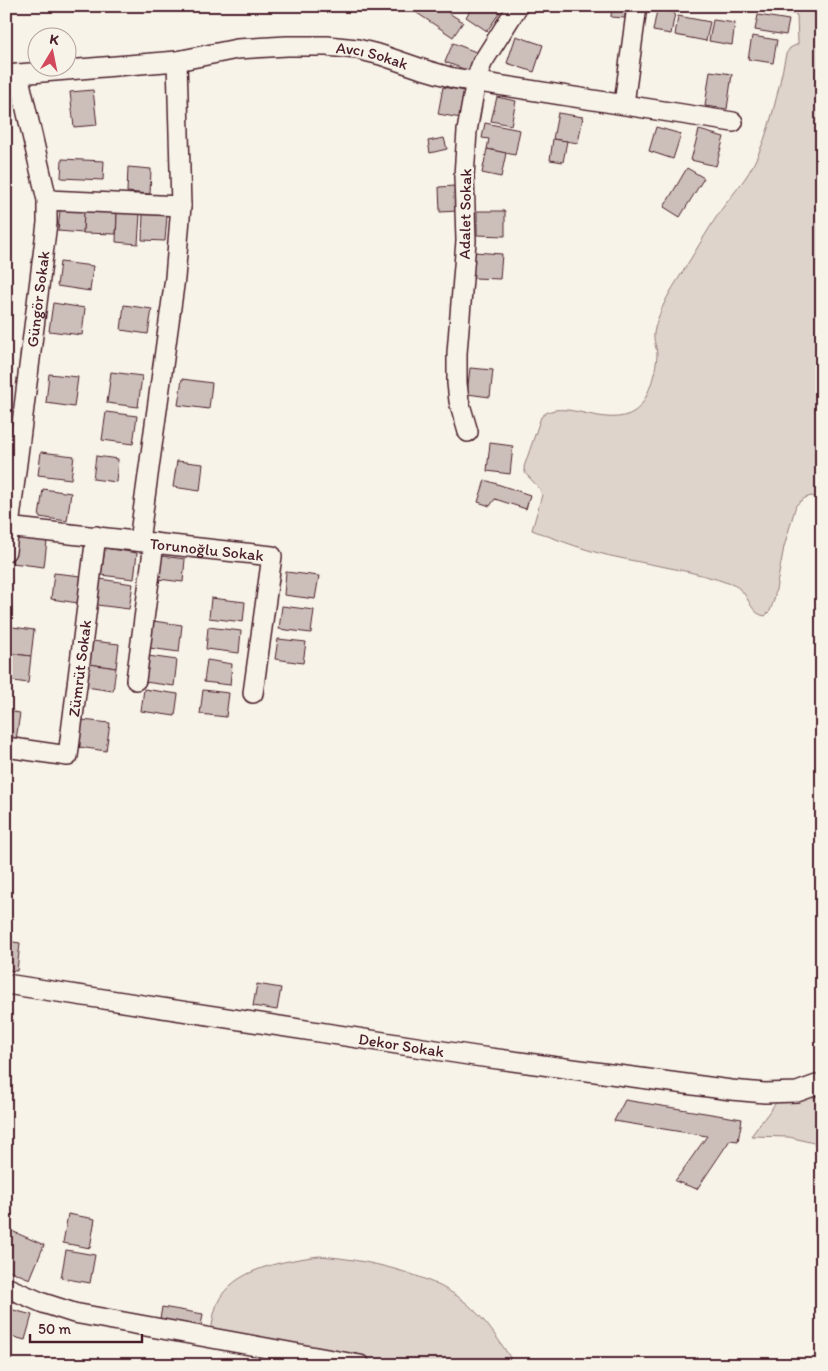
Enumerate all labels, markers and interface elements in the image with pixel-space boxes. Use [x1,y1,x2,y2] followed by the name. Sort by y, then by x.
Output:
[28,28,78,78] north arrow
[48,31,61,49] text: K
[335,37,411,73] street label: Avcı Sokak
[455,168,475,260] street label: Adalet Sokak
[22,250,53,348] street label: Güngör Sokak
[149,533,265,565] street label: Torunoğlu Sokak
[64,619,95,718] street label: Zümrüt Sokak
[357,1029,446,1061] street label: Dekor Sokak
[30,1311,142,1343] scale bar
[38,1320,71,1338] text: 50 m

